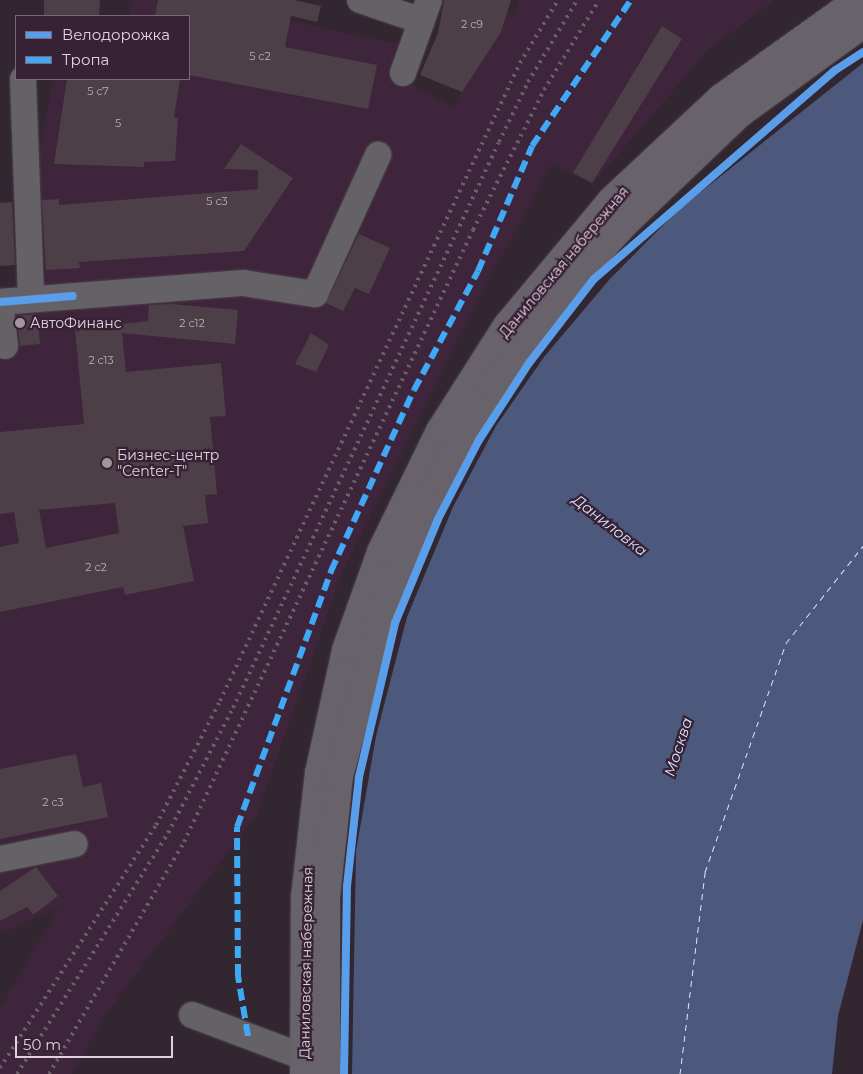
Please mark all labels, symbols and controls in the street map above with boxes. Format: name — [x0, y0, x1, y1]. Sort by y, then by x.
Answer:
legend — [15, 15, 190, 80]
house number: 2 с9 — [461, 17, 483, 31]
text: Велодорожка — [62, 25, 170, 44]
house number: 5 с2 — [249, 49, 271, 63]
text: Тропа — [62, 50, 109, 69]
house number: 5 с7 — [87, 84, 109, 98]
house number: 5 — [115, 116, 121, 130]
street label: Даниловская набережная — [496, 183, 632, 341]
house number: 5 с3 — [206, 194, 228, 208]
place label: АвтоФинанс — [30, 315, 122, 331]
house number: 2 с12 — [179, 316, 205, 330]
marker: АвтоФинанс — [14, 317, 26, 329]
house number: 2 с13 — [88, 353, 114, 367]
place label: Бизнес-центр "Center-T" — [117, 447, 219, 480]
marker: Бизнес-центр "Center-T" — [101, 457, 113, 469]
water label: Даниловка — [569, 490, 651, 560]
house number: 2 с2 — [85, 560, 107, 574]
water label: Москва — [660, 715, 696, 779]
house number: 2 с3 — [42, 795, 64, 809]
street label: Даниловская набережная — [296, 867, 316, 1059]
scale bar — [18, 1026, 175, 1058]
text: 50 m — [23, 1035, 61, 1054]

